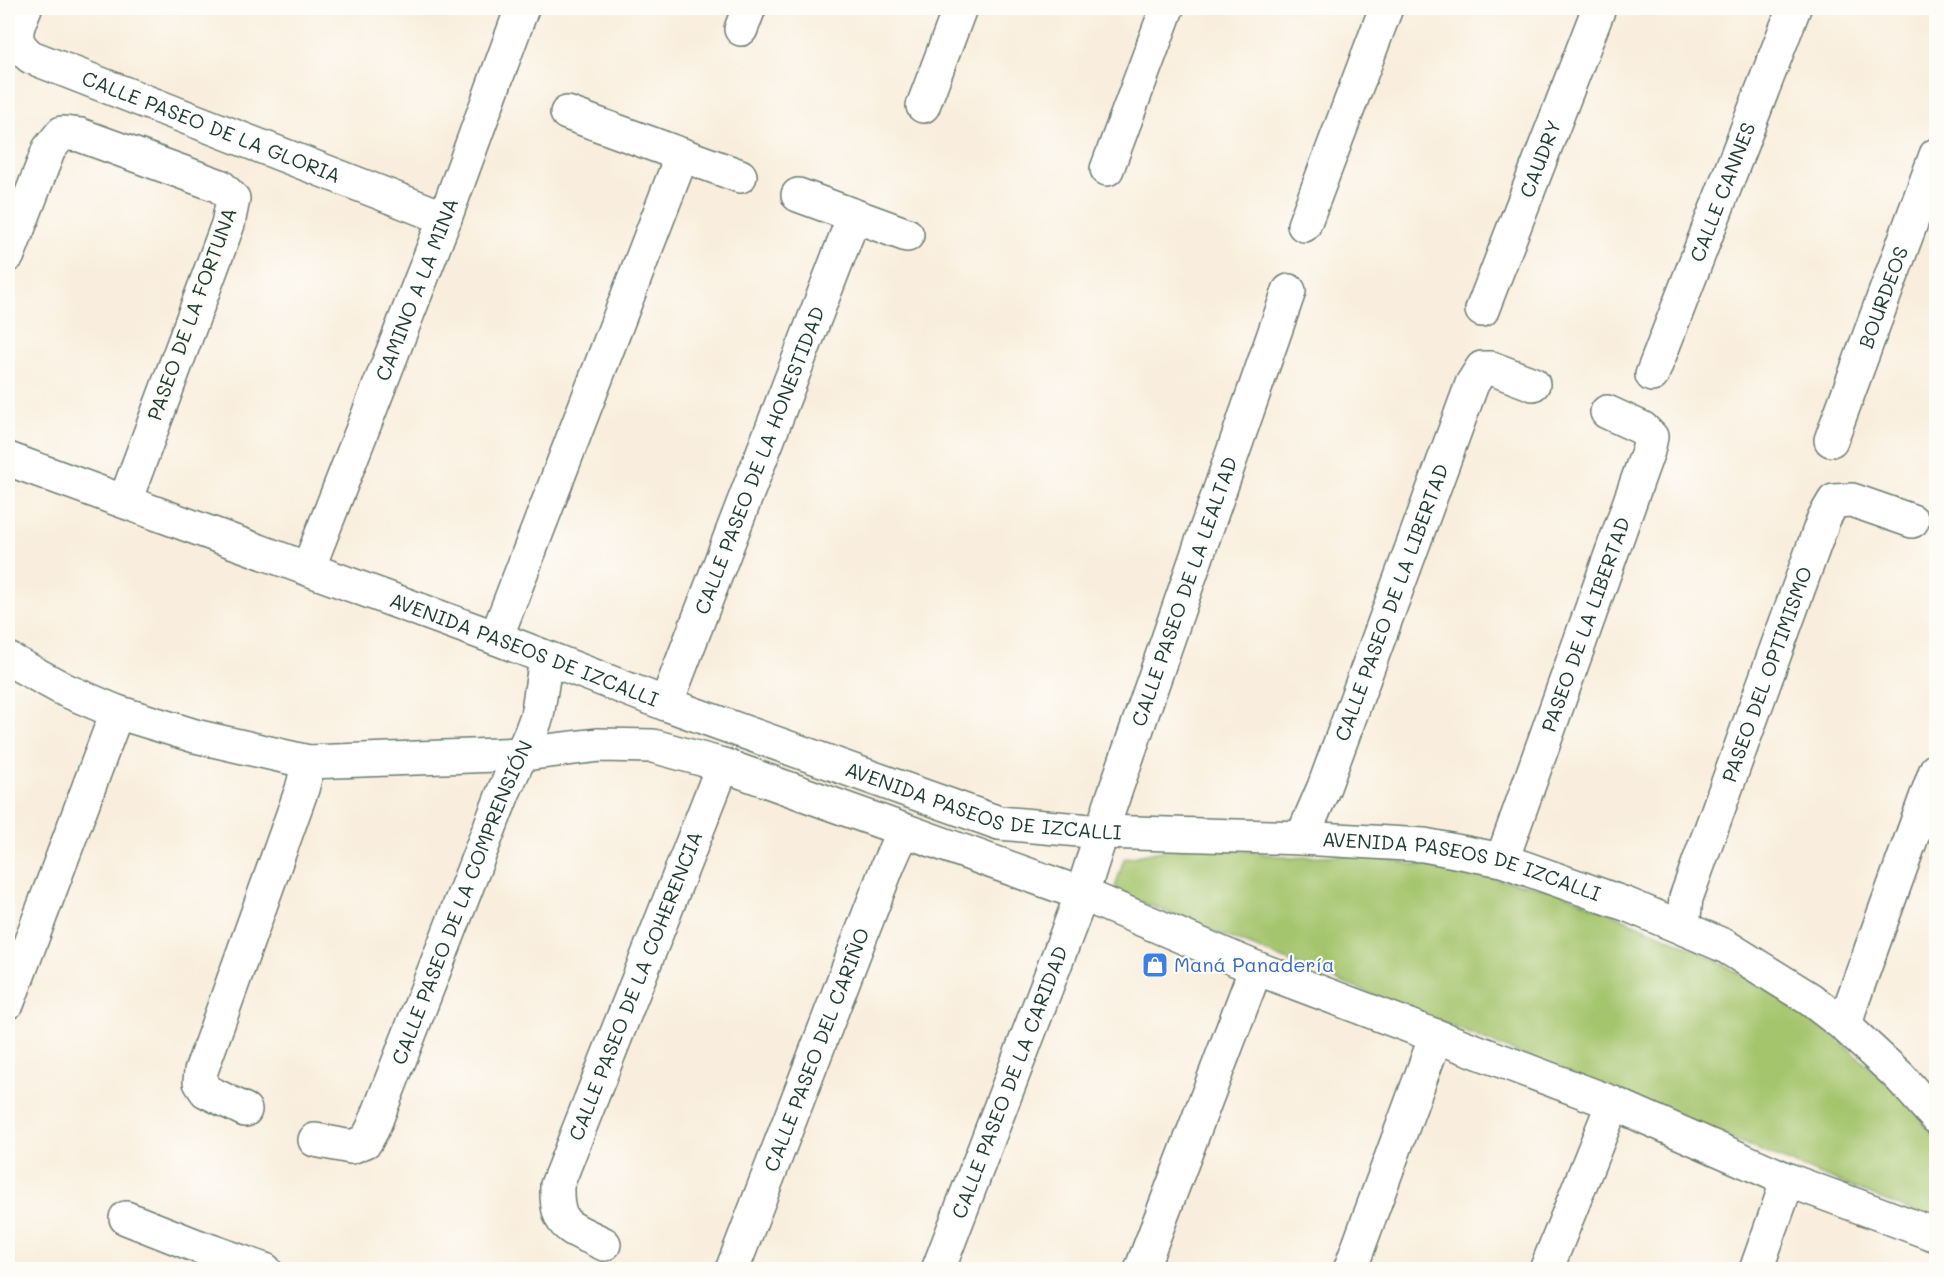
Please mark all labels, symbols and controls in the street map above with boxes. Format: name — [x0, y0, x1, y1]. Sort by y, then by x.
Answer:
street label: CALLE PASEO DE LA GLORIA — [79, 64, 345, 188]
street label: CAUDRY — [1513, 116, 1566, 201]
street label: CALLE CANNES — [1683, 118, 1761, 265]
street label: CAMINO A LA MINA — [369, 194, 463, 384]
street label: PASEO DE LA FORTUNA — [140, 204, 242, 424]
street label: BOURDEOS — [1852, 242, 1913, 352]
street label: CALLE PASEO DE LA HONESTIDAD — [688, 302, 830, 618]
street label: CALLE PASEO DE LA LEALTAD — [1125, 453, 1242, 730]
street label: CALLE PASEO DE LA LIBERTAD — [1328, 460, 1454, 745]
street label: PASEO DE LA LIBERTAD — [1535, 513, 1635, 735]
street label: PASEO DEL OPTIMISMO — [1715, 563, 1817, 785]
street label: AVENIDA PASEOS DE IZCALLI — [386, 586, 662, 712]
street label: CALLE PASEO DE LA COMPRENSIÓN — [385, 736, 538, 1068]
street label: AVENIDA PASEOS DE IZCALLI — [842, 755, 1122, 845]
street label: AVENIDA PASEOS DE IZCALLI — [1321, 825, 1605, 906]
street label: CALLE PASEO DE LA COHERENCIA — [562, 827, 708, 1144]
street label: CALLE PASEO DEL CARIÑO — [757, 924, 875, 1175]
street label: CALLE PASEO DE LA CARIDAD — [945, 942, 1073, 1222]
shop icon: Maná Panadería — [1140, 950, 1170, 980]
place label: Maná Panadería — [1174, 951, 1334, 977]

